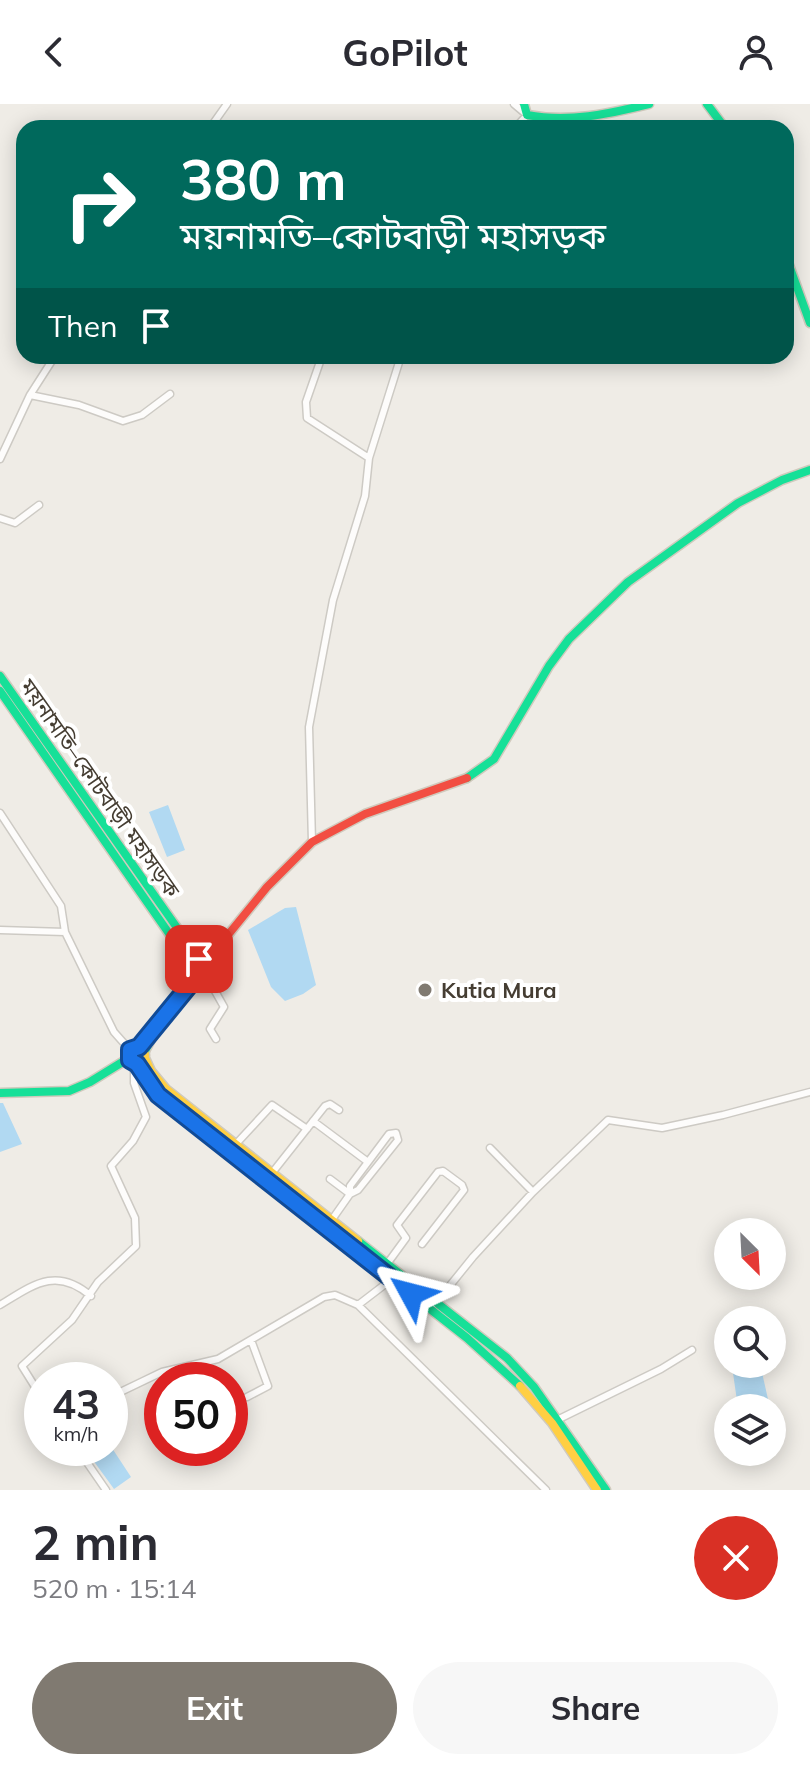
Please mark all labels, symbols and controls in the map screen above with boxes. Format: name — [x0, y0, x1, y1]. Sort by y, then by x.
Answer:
icon: back — [32, 30, 76, 74]
text: GoPilot — [342, 30, 468, 75]
icon: person — [734, 30, 778, 74]
text: 380 m — [180, 144, 347, 214]
icon: right — [48, 152, 152, 256]
text: ময়নামতি–কোটবাড়ী মহাসড়ক — [180, 213, 606, 258]
icon: arrive — [134, 304, 178, 348]
text: Then — [48, 307, 118, 345]
street label: ময়নামতি–কোটবাড়ী মহাসড়ক — [13, 673, 186, 903]
pin — [165, 925, 233, 993]
icon: arrive — [177, 937, 221, 981]
place label: Kutia Mura — [441, 976, 557, 1004]
marker: Kutia Mura — [416, 981, 434, 999]
north arrow — [714, 1218, 786, 1290]
map controls — [714, 1218, 786, 1466]
position arrow — [369, 1252, 453, 1336]
button: search — [714, 1306, 786, 1378]
speed limit sign: 50 — [144, 1362, 248, 1466]
text: 43 — [52, 1379, 100, 1429]
button: layers — [714, 1394, 786, 1466]
text: km/h — [53, 1421, 99, 1446]
text: 2 min — [32, 1512, 159, 1572]
button: close — [694, 1516, 778, 1600]
text: 520 m · 15:14 — [32, 1572, 196, 1605]
button: Exit — [32, 1662, 397, 1754]
button: Share — [413, 1662, 778, 1754]

